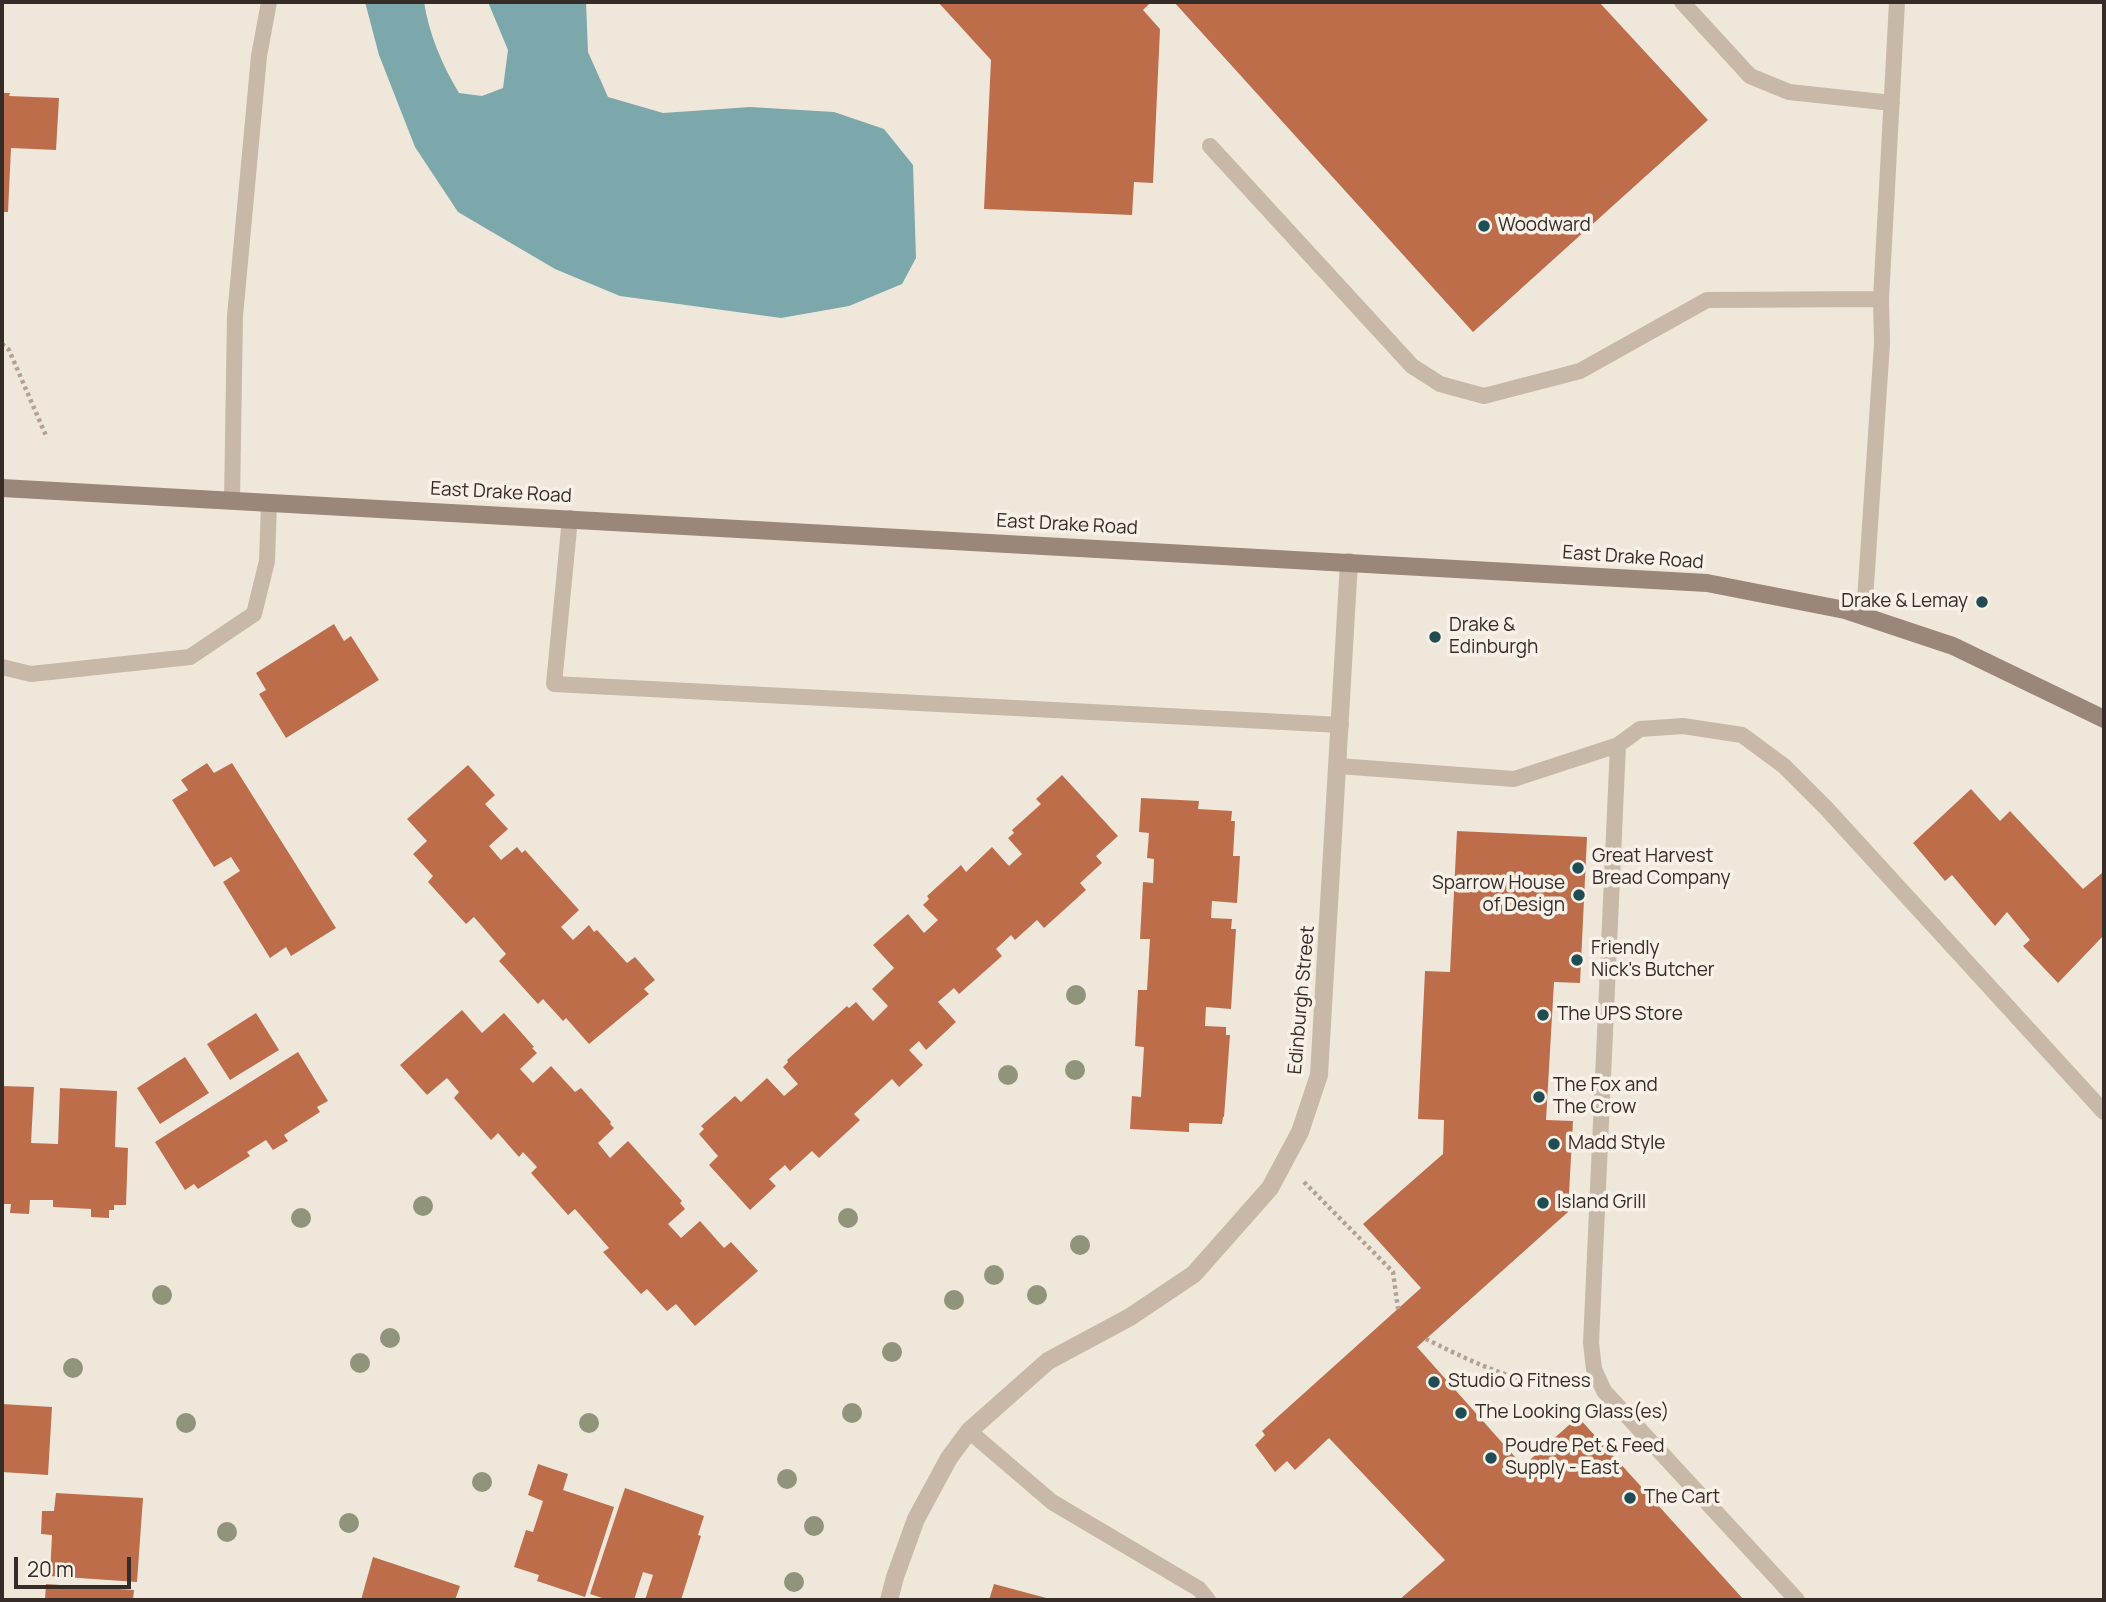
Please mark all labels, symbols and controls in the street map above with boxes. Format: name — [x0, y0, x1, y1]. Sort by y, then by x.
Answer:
place label: Woodward — [1498, 215, 1591, 237]
marker: Woodward — [1476, 218, 1492, 234]
street label: East Drake Road — [430, 478, 572, 508]
street label: East Drake Road — [996, 510, 1138, 540]
street label: East Drake Road — [1562, 542, 1704, 574]
place label: Drake & Lemay — [1841, 591, 1968, 613]
marker: Drake & Lemay — [1974, 594, 1990, 610]
place label: Drake & Edinburgh — [1449, 615, 1538, 659]
marker: Drake & Edinburgh — [1427, 629, 1443, 645]
place label: Great Harvest Bread Company — [1592, 846, 1731, 890]
marker: Great Harvest Bread Company — [1570, 860, 1586, 876]
place label: Sparrow House of Design — [1432, 873, 1565, 917]
marker: Sparrow House of Design — [1571, 887, 1587, 903]
street label: Edinburgh Street — [1284, 925, 1320, 1075]
place label: Friendly Nick's Butcher — [1591, 938, 1715, 982]
marker: Friendly Nick's Butcher — [1569, 952, 1585, 968]
place label: The UPS Store — [1557, 1004, 1683, 1026]
marker: The UPS Store — [1535, 1007, 1551, 1023]
place label: The Fox and The Crow — [1553, 1075, 1658, 1119]
marker: The Fox and The Crow — [1531, 1089, 1547, 1105]
place label: Madd Style — [1568, 1133, 1665, 1155]
marker: Madd Style — [1546, 1136, 1562, 1152]
place label: Island Grill — [1557, 1192, 1646, 1214]
marker: Island Grill — [1535, 1195, 1551, 1211]
place label: Studio Q Fitness — [1448, 1371, 1591, 1393]
marker: Studio Q Fitness — [1426, 1374, 1442, 1390]
place label: The Looking Glass(es) — [1475, 1402, 1669, 1424]
marker: The Looking Glass(es) — [1453, 1405, 1469, 1421]
place label: Poudre Pet & Feed Supply - East — [1505, 1436, 1665, 1480]
marker: Poudre Pet & Feed Supply - East — [1483, 1450, 1499, 1466]
place label: The Cart — [1644, 1487, 1720, 1509]
marker: The Cart — [1622, 1490, 1638, 1506]
scale bar — [18, 1542, 135, 1586]
text: 20 m — [27, 1555, 74, 1583]

